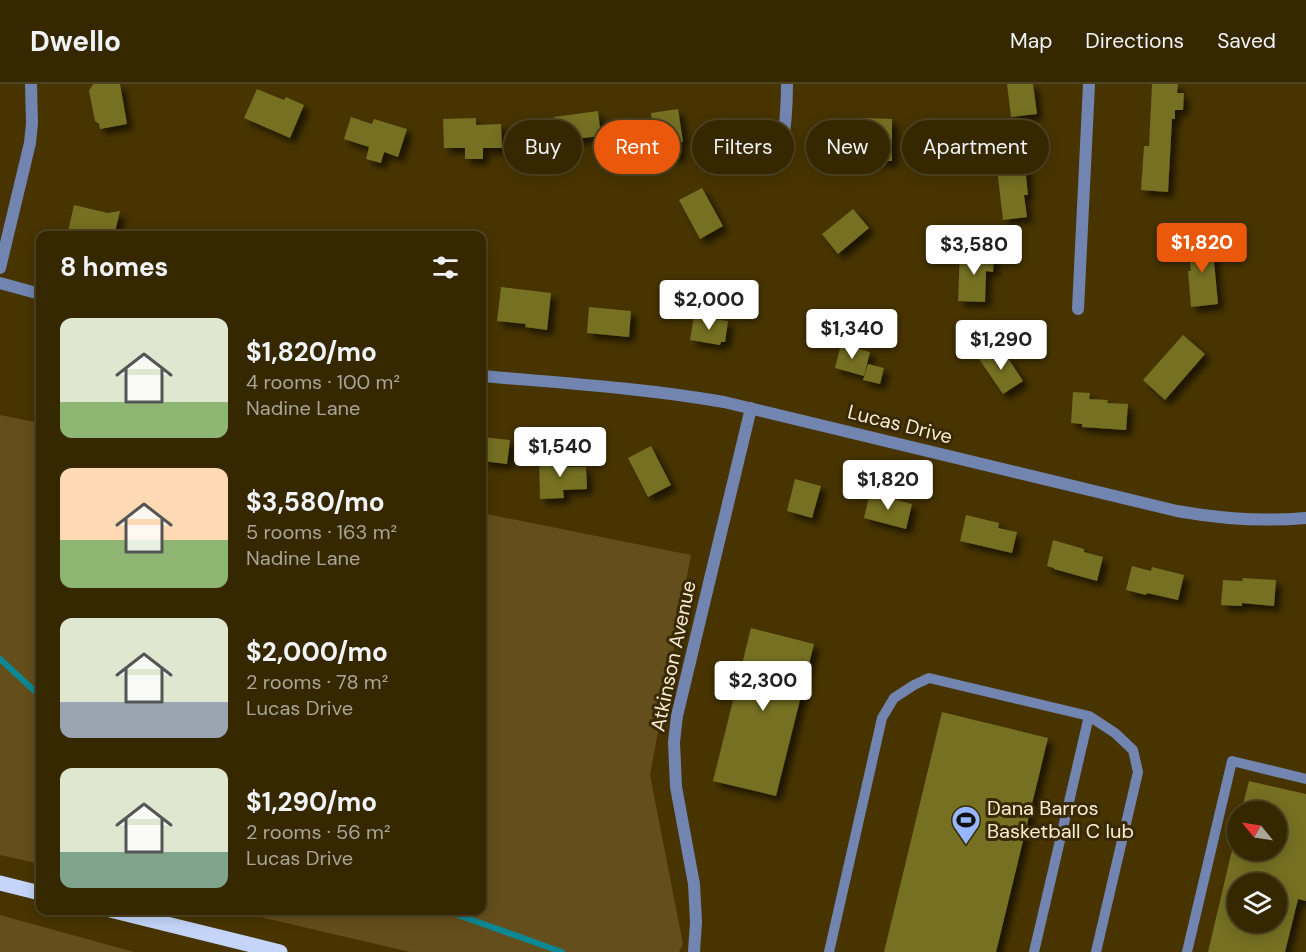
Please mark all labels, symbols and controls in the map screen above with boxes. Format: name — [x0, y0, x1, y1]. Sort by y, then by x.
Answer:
text: Dwello — [30, 23, 121, 60]
text: Map — [1010, 27, 1052, 55]
text: Directions — [1085, 27, 1184, 55]
text: Saved — [1217, 27, 1276, 55]
chip: Buy — [504, 120, 582, 174]
chip: Rent — [594, 120, 680, 174]
chip: Filters — [692, 120, 794, 174]
chip: New — [806, 120, 890, 174]
chip: Apartment — [902, 120, 1049, 174]
pin: $1,820 — [1153, 223, 1251, 274]
pin: $3,580 — [925, 225, 1023, 276]
text: $1,820 — [1171, 229, 1233, 255]
text: $3,580 — [940, 231, 1008, 257]
text: 8 homes — [60, 250, 168, 284]
icon: filters — [429, 251, 462, 284]
pin: $2,000 — [660, 280, 758, 331]
text: $2,000 — [674, 286, 744, 312]
pin: $1,340 — [803, 309, 901, 360]
text: $1,340 — [820, 315, 884, 341]
pin: $1,290 — [952, 320, 1050, 371]
text: $1,290 — [970, 326, 1032, 352]
text: $1,820/mo — [246, 335, 377, 369]
icon: home — [108, 342, 180, 414]
text: 4 rooms · 100 m² — [246, 369, 400, 395]
text: Nadine Lane — [246, 395, 360, 421]
street label: Lucas Drive — [845, 398, 955, 450]
pin: $1,540 — [511, 427, 609, 478]
text: $1,540 — [528, 433, 592, 459]
pin: $1,820 — [839, 460, 937, 511]
text: $1,820 — [857, 466, 919, 492]
text: $3,580/mo — [246, 485, 385, 519]
icon: home — [108, 492, 180, 564]
text: 5 rooms · 163 m² — [246, 519, 397, 545]
text: Nadine Lane — [246, 545, 360, 571]
street label: Atkinson Avenue — [644, 578, 702, 734]
text: $2,000/mo — [246, 635, 388, 669]
icon: home — [108, 642, 180, 714]
pin: $2,300 — [714, 661, 812, 712]
text: $2,300 — [729, 667, 797, 693]
text: 2 rooms · 78 m² — [246, 669, 388, 695]
text: Lucas Drive — [246, 695, 353, 721]
text: $1,290/mo — [246, 785, 377, 819]
icon: home — [108, 792, 180, 864]
place label: Dana Barros Basketball C lub — [987, 795, 1134, 844]
north arrow — [1227, 801, 1287, 861]
map controls — [1227, 801, 1287, 933]
sports icon: Dana Barros Basketball C lub — [950, 804, 982, 846]
text: 2 rooms · 56 m² — [246, 819, 391, 845]
text: Lucas Drive — [246, 845, 353, 871]
button: layers — [1227, 873, 1287, 933]

